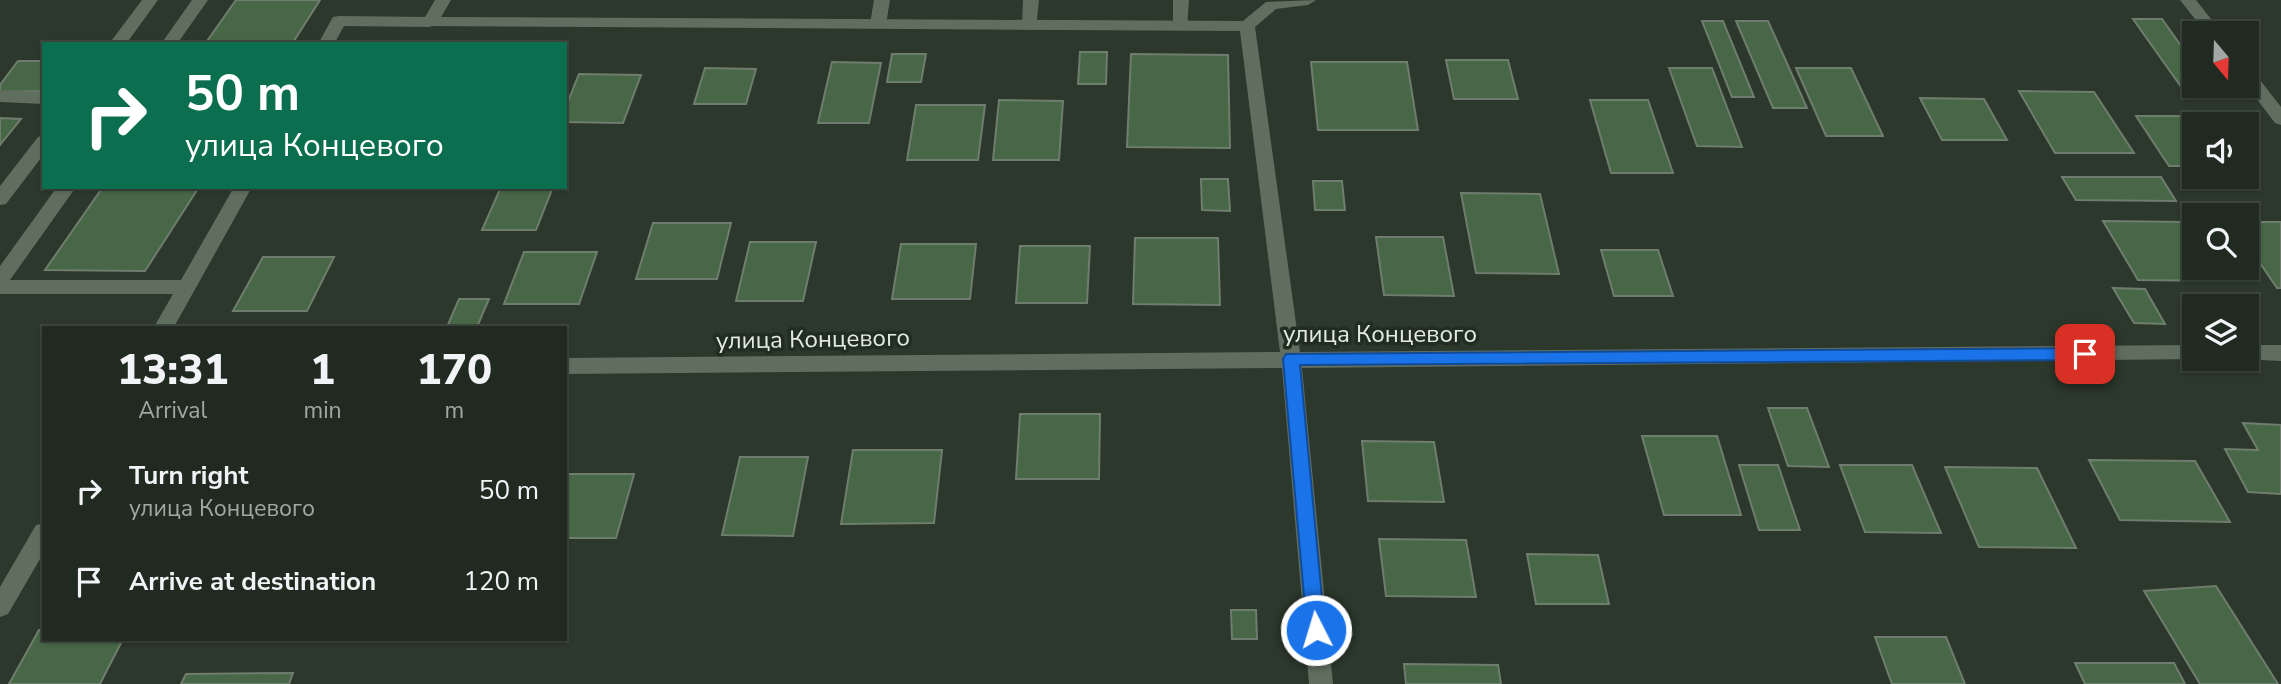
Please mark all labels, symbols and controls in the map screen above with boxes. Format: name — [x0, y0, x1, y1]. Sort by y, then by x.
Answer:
north arrow — [2182, 21, 2259, 98]
map controls — [2182, 21, 2259, 371]
text: 50 m — [185, 60, 300, 127]
icon: right — [70, 70, 161, 161]
button: sound — [2182, 112, 2259, 189]
text: улица Концевого — [185, 124, 444, 167]
button: search — [2182, 203, 2259, 280]
button: layers — [2182, 294, 2259, 371]
street label: улица Концевого — [1283, 318, 1477, 350]
street label: улица Концевого — [716, 321, 910, 357]
pin — [2055, 324, 2115, 384]
icon: arrive — [2066, 335, 2104, 373]
text: 13:31 — [117, 342, 229, 399]
text: 1 — [310, 342, 335, 399]
text: 170 — [417, 342, 492, 399]
text: Arrival — [138, 395, 207, 426]
text: min — [304, 395, 342, 426]
text: m — [444, 395, 464, 426]
text: Turn right — [129, 458, 248, 493]
icon: right — [70, 472, 108, 510]
text: 50 m — [479, 473, 539, 508]
text: улица Концевого — [129, 493, 315, 524]
icon: arrive — [70, 563, 108, 601]
text: Arrive at destination — [129, 564, 376, 599]
text: 120 m — [463, 564, 539, 599]
position arrow — [1279, 593, 1353, 667]

